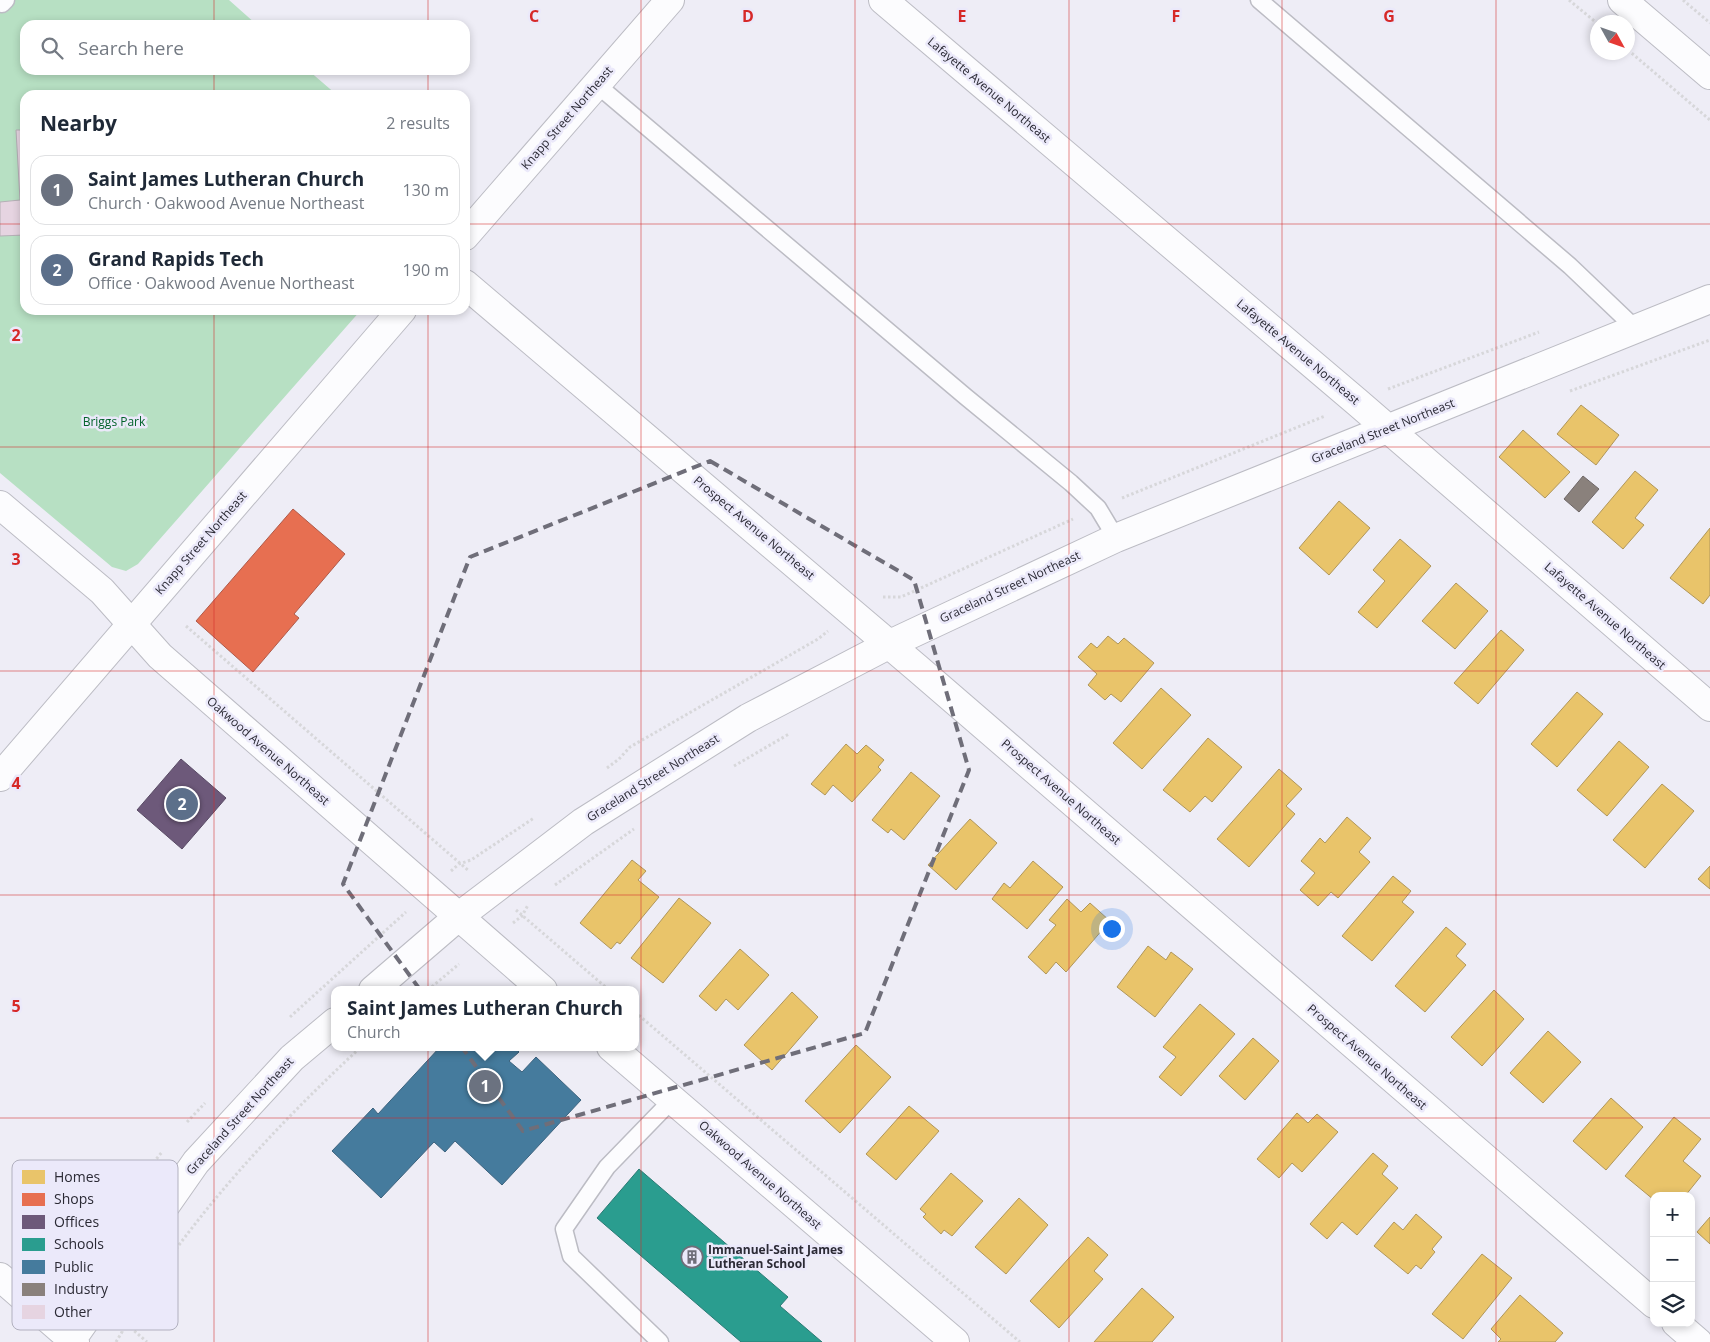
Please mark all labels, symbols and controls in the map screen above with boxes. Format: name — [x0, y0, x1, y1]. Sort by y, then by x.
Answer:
text: C — [529, 5, 539, 27]
text: D — [742, 5, 754, 27]
text: E — [958, 5, 967, 27]
text: F — [1172, 5, 1180, 27]
text: G — [1383, 5, 1395, 27]
north arrow — [1590, 15, 1635, 60]
search box — [20, 20, 470, 75]
street label: Lafayette Avenue Northeast — [924, 33, 1054, 146]
icon: search — [38, 34, 66, 62]
text: Search here — [78, 35, 184, 61]
street label: Knapp Street Northeast — [517, 62, 616, 173]
text: Nearby — [40, 109, 117, 137]
text: 2 results — [386, 112, 450, 134]
text: Saint James Lutheran Church — [88, 166, 364, 192]
text: 1 — [52, 179, 62, 201]
text: 130 m — [403, 179, 449, 201]
text: Church · Oakwood Avenue Northeast — [88, 192, 364, 214]
text: Grand Rapids Tech — [88, 246, 264, 272]
text: 2 — [52, 259, 62, 281]
text: 190 m — [403, 259, 449, 281]
text: Office · Oakwood Avenue Northeast — [88, 272, 355, 294]
street label: Lafayette Avenue Northeast — [1233, 295, 1363, 408]
text: 2 — [11, 324, 21, 346]
street label: Graceland Street Northeast — [1309, 394, 1457, 467]
park label: Briggs Park — [83, 413, 146, 430]
street label: Prospect Avenue Northeast — [690, 472, 819, 583]
street label: Knapp Street Northeast — [151, 487, 250, 598]
street label: Graceland Street Northeast — [937, 546, 1083, 627]
text: 3 — [11, 548, 21, 570]
street label: Lafayette Avenue Northeast — [1541, 558, 1670, 673]
street label: Oakwood Avenue Northeast — [203, 693, 333, 809]
street label: Graceland Street Northeast — [583, 730, 722, 825]
street label: Prospect Avenue Northeast — [998, 735, 1125, 848]
text: 4 — [11, 772, 21, 794]
pin: 2 — [166, 785, 198, 823]
your location — [1099, 916, 1125, 942]
popup — [331, 986, 639, 1051]
text: 5 — [11, 995, 21, 1017]
text: Saint James Lutheran Church — [347, 995, 623, 1021]
street label: Prospect Avenue Northeast — [1304, 1000, 1431, 1113]
text: Church — [347, 1021, 401, 1043]
street label: Graceland Street Northeast — [182, 1053, 297, 1178]
pin: 1 — [469, 1067, 501, 1105]
street label: Oakwood Avenue Northeast — [695, 1117, 825, 1233]
legend — [12, 1160, 178, 1330]
text: Homes — [54, 1167, 101, 1186]
text: Shops — [54, 1189, 94, 1208]
map controls — [1650, 1192, 1695, 1327]
button: + — [1650, 1192, 1695, 1237]
text: Offices — [54, 1212, 99, 1231]
text: Schools — [54, 1234, 104, 1253]
button: − — [1650, 1237, 1695, 1282]
place label: Immanuel-Saint James Lutheran School — [708, 1241, 843, 1272]
building icon: Immanuel-Saint James Lutheran School — [680, 1245, 704, 1269]
text: Public — [54, 1257, 94, 1276]
text: Industry — [54, 1279, 109, 1298]
button: layers — [1650, 1282, 1695, 1327]
text: Other — [54, 1302, 92, 1321]

